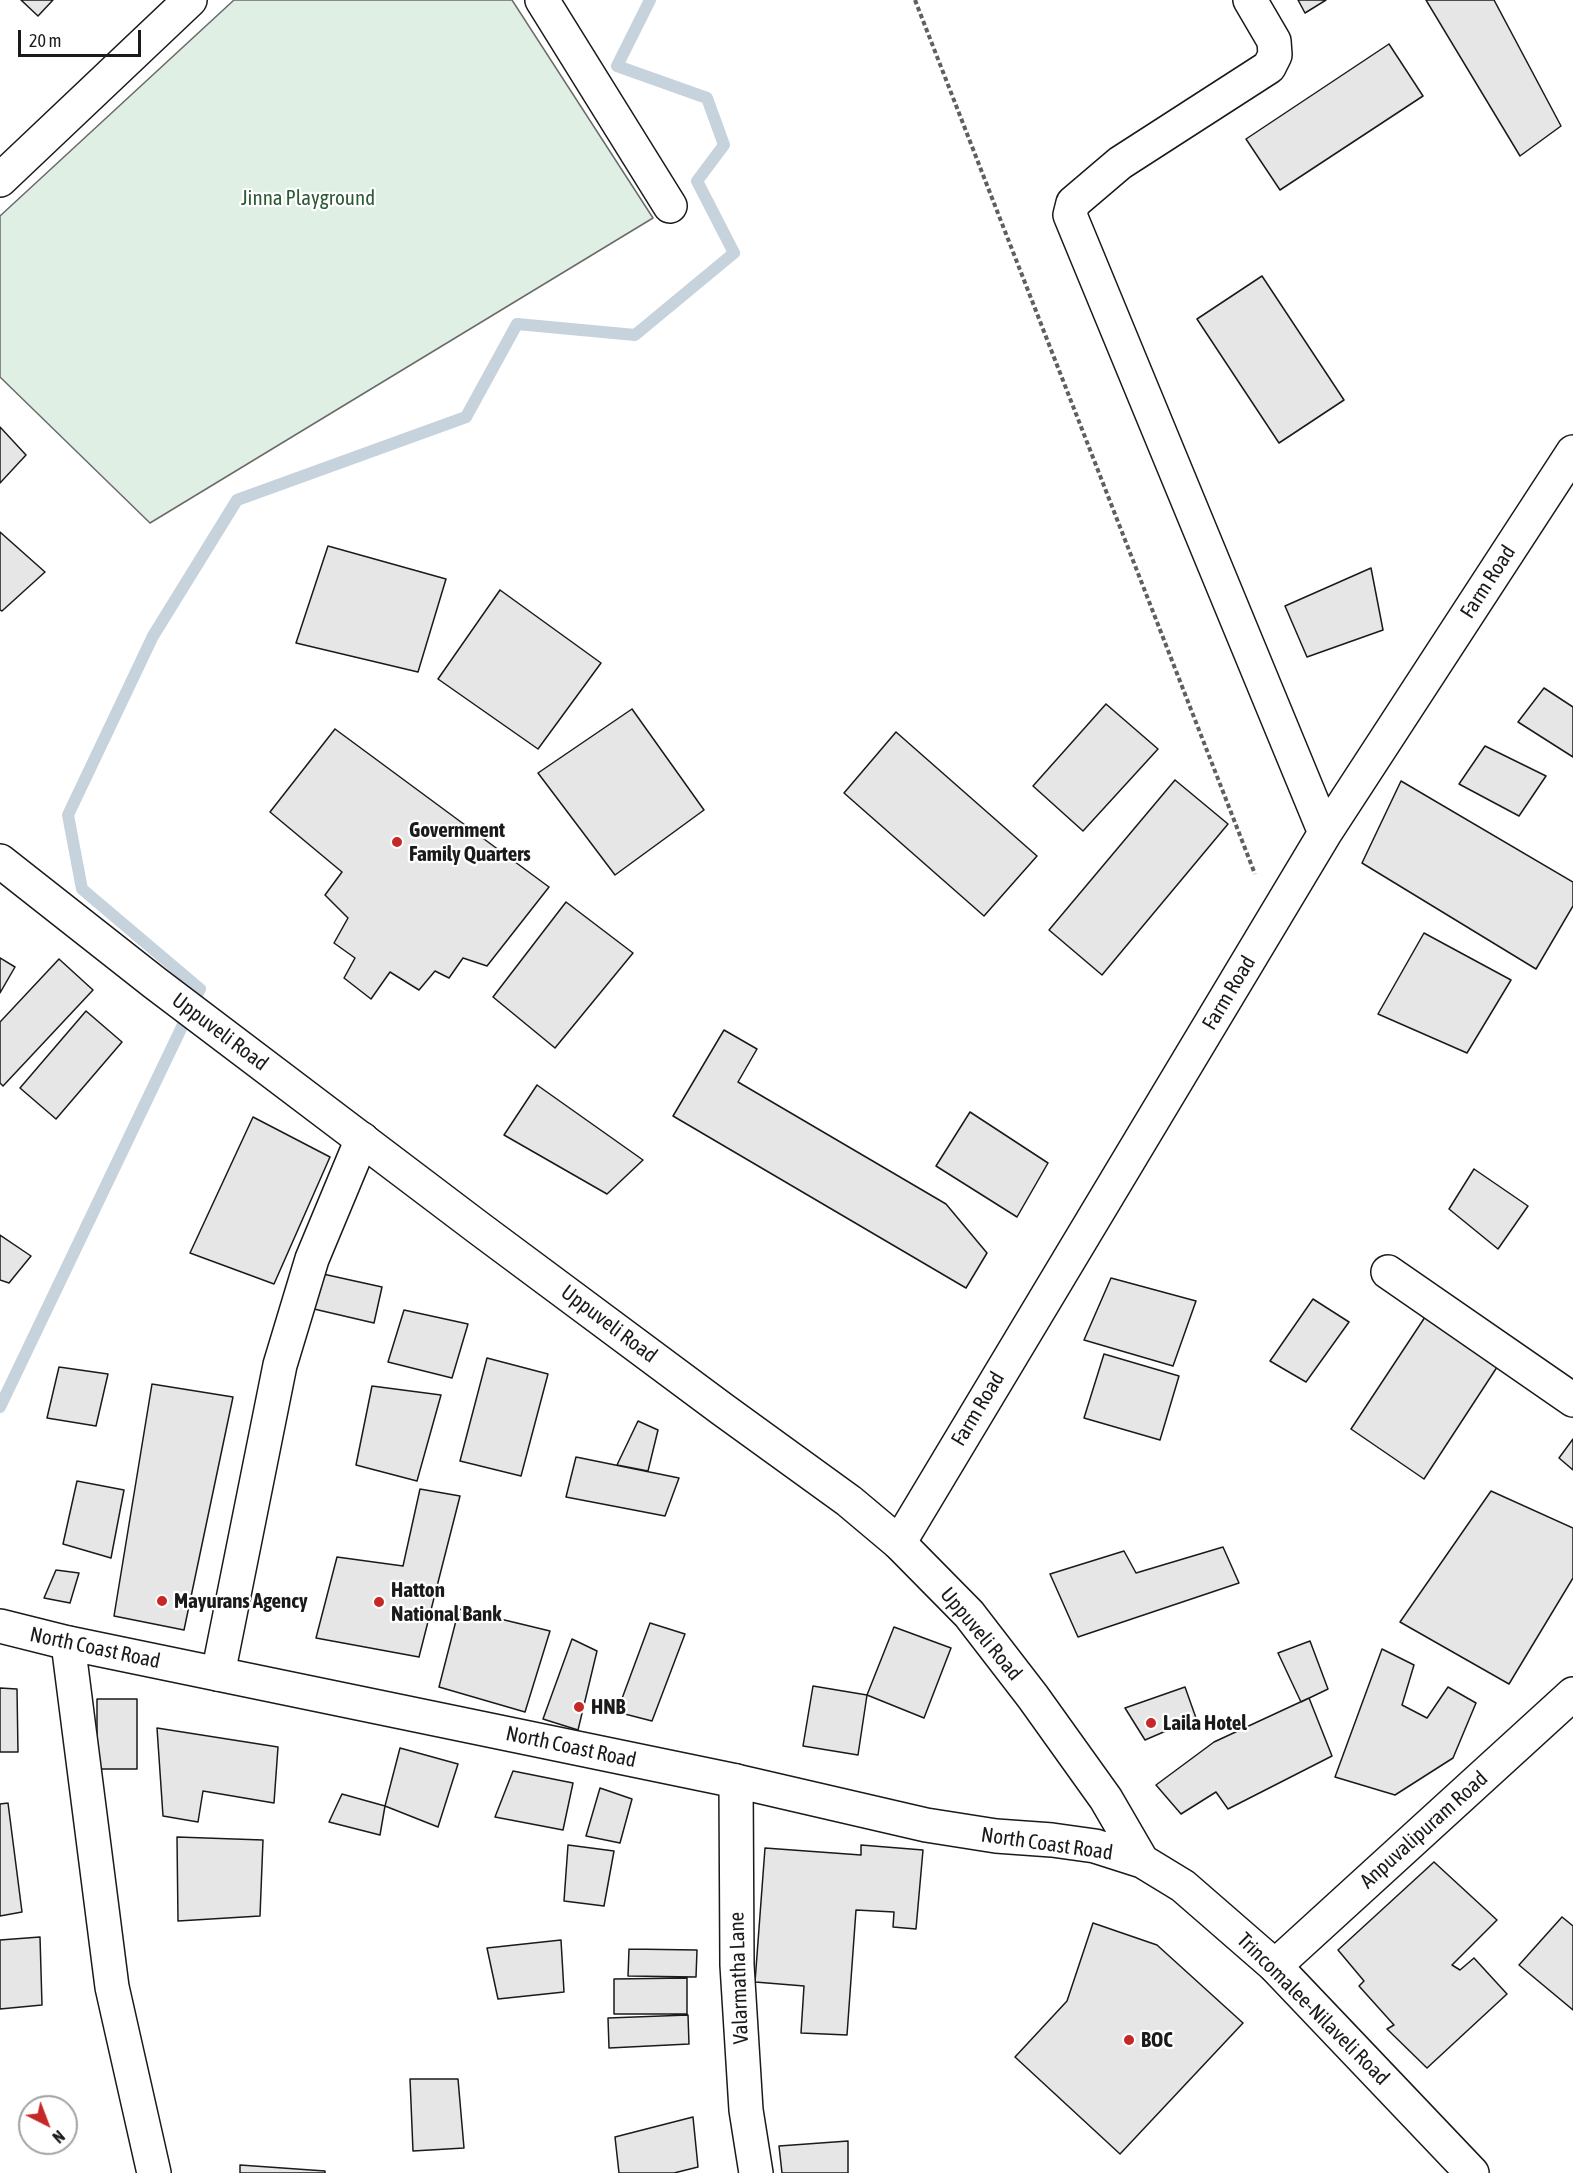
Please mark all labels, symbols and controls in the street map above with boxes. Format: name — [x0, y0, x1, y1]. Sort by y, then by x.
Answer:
scale bar — [21, 18, 144, 56]
text: 20 m — [29, 30, 61, 51]
park label: Jinna Playground — [241, 185, 375, 211]
street label: Farm Road — [1455, 541, 1521, 623]
place label: Government Family Quarters — [409, 817, 531, 867]
marker: Government Family Quarters — [390, 835, 404, 849]
street label: Farm Road — [1197, 951, 1261, 1035]
street label: Uppuveli Road — [167, 988, 273, 1076]
street label: Uppuveli Road — [556, 1280, 662, 1368]
street label: Farm Road — [946, 1367, 1010, 1451]
place label: Hatton National Bank — [391, 1577, 501, 1627]
street label: Uppuveli Road — [935, 1582, 1027, 1686]
place label: Mayurans Agency — [174, 1588, 308, 1614]
marker: Mayurans Agency — [155, 1594, 169, 1608]
marker: Hatton National Bank — [372, 1595, 386, 1609]
street label: North Coast Road — [27, 1622, 163, 1674]
place label: HNB — [591, 1694, 626, 1720]
marker: HNB — [572, 1700, 586, 1714]
place label: Laila Hotel — [1163, 1710, 1247, 1736]
marker: Laila Hotel — [1144, 1716, 1158, 1730]
street label: North Coast Road — [503, 1721, 639, 1773]
street label: Anpuvalipuram Road — [1355, 1766, 1493, 1894]
street label: North Coast Road — [979, 1822, 1115, 1866]
street label: Valarmatha Lane — [724, 1911, 754, 2045]
street label: Trincomalee-Nilaveli Road — [1232, 1928, 1394, 2090]
place label: BOC — [1141, 2027, 1173, 2053]
marker: BOC — [1122, 2033, 1136, 2047]
north arrow — [18, 2095, 78, 2155]
text: N — [49, 2127, 68, 2147]

